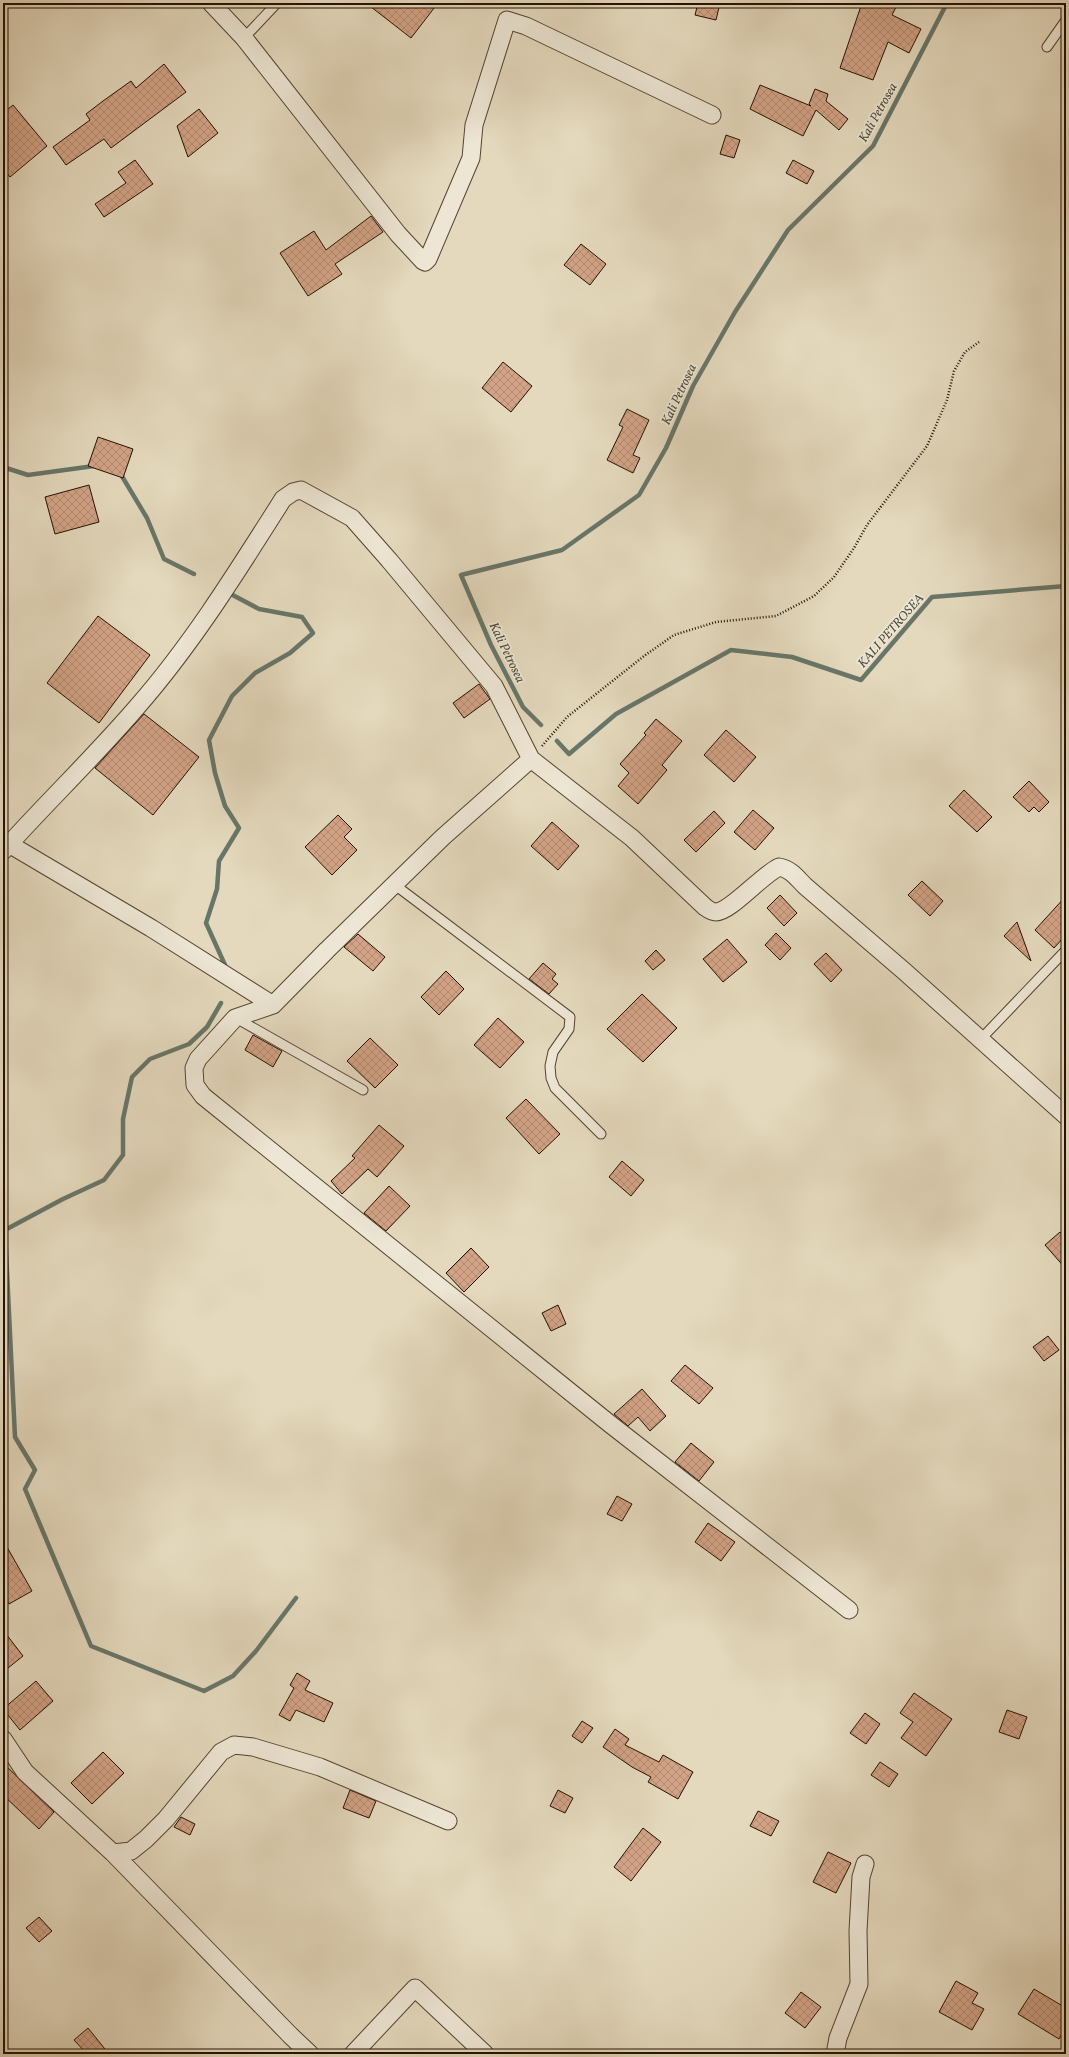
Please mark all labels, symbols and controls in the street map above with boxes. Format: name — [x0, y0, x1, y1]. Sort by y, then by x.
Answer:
water label: Kali Petrosea — [855, 80, 902, 146]
water label: Kali Petrosea — [658, 361, 702, 428]
water label: KALI PETROSEA — [854, 590, 929, 672]
water label: Kali Petrosea — [484, 620, 529, 686]

